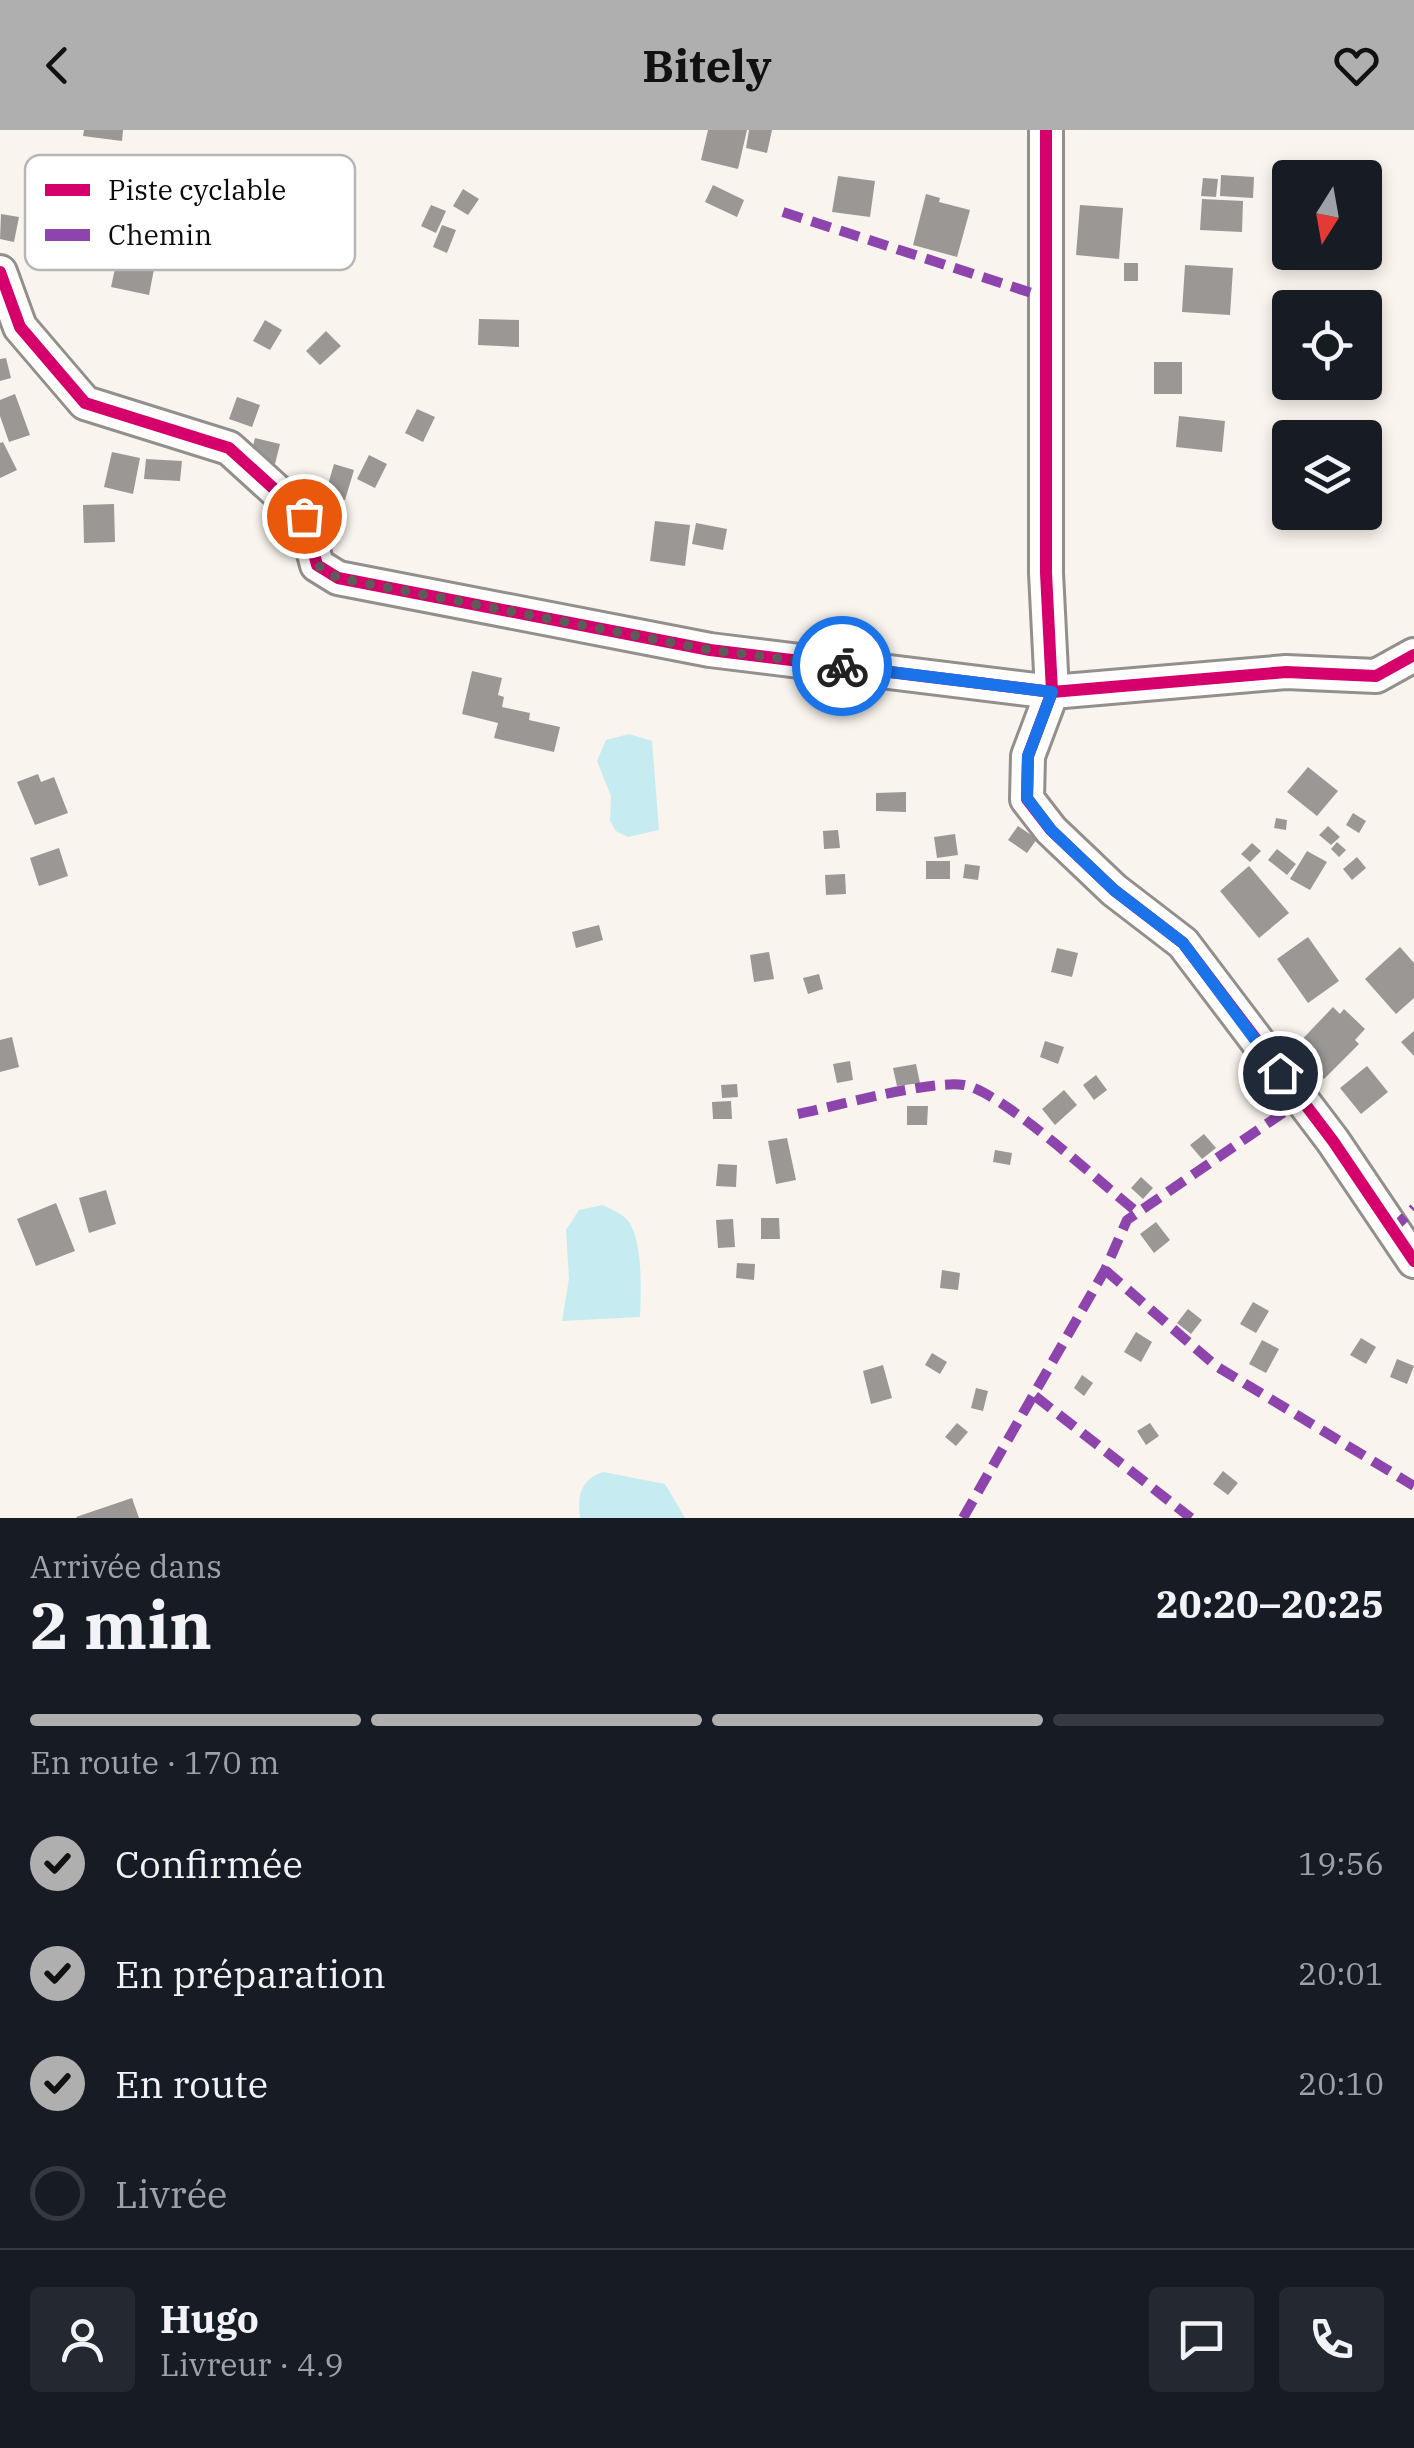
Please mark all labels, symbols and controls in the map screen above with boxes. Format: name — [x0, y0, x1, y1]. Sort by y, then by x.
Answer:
text: Bitely — [642, 36, 772, 94]
icon: back — [30, 38, 85, 93]
icon: heart — [1329, 38, 1384, 93]
legend — [25, 155, 355, 270]
north arrow — [1272, 160, 1382, 270]
map controls — [1272, 160, 1382, 530]
text: Piste cyclable — [108, 171, 286, 208]
text: Chemin — [108, 216, 212, 253]
button: locate — [1272, 290, 1382, 400]
button: layers — [1272, 420, 1382, 530]
pin — [262, 474, 347, 559]
icon: bag — [277, 489, 332, 544]
courier — [792, 616, 892, 716]
icon: bike — [815, 639, 870, 694]
pin — [1238, 1031, 1323, 1116]
icon: home — [1253, 1046, 1308, 1101]
text: Arrivée dans — [30, 1545, 222, 1587]
text: 20:20–20:25 — [1156, 1579, 1384, 1628]
text: 2 min — [30, 1582, 212, 1667]
text: En route · 170 m — [30, 1741, 280, 1783]
icon: check — [30, 1836, 85, 1891]
text: Confirmée — [115, 1839, 303, 1888]
text: 19:56 — [1298, 1842, 1384, 1884]
icon: check — [30, 1946, 85, 2001]
text: En préparation — [115, 1949, 386, 1998]
text: 20:01 — [1298, 1952, 1384, 1994]
icon: check — [30, 2056, 85, 2111]
text: En route — [115, 2059, 268, 2108]
text: 20:10 — [1298, 2062, 1384, 2104]
text: Livrée — [115, 2169, 227, 2218]
button: person — [30, 2287, 135, 2392]
button: chat — [1149, 2287, 1254, 2392]
button: phone — [1279, 2287, 1384, 2392]
text: Hugo — [160, 2294, 259, 2343]
text: Livreur · 4.9 — [160, 2343, 344, 2385]

